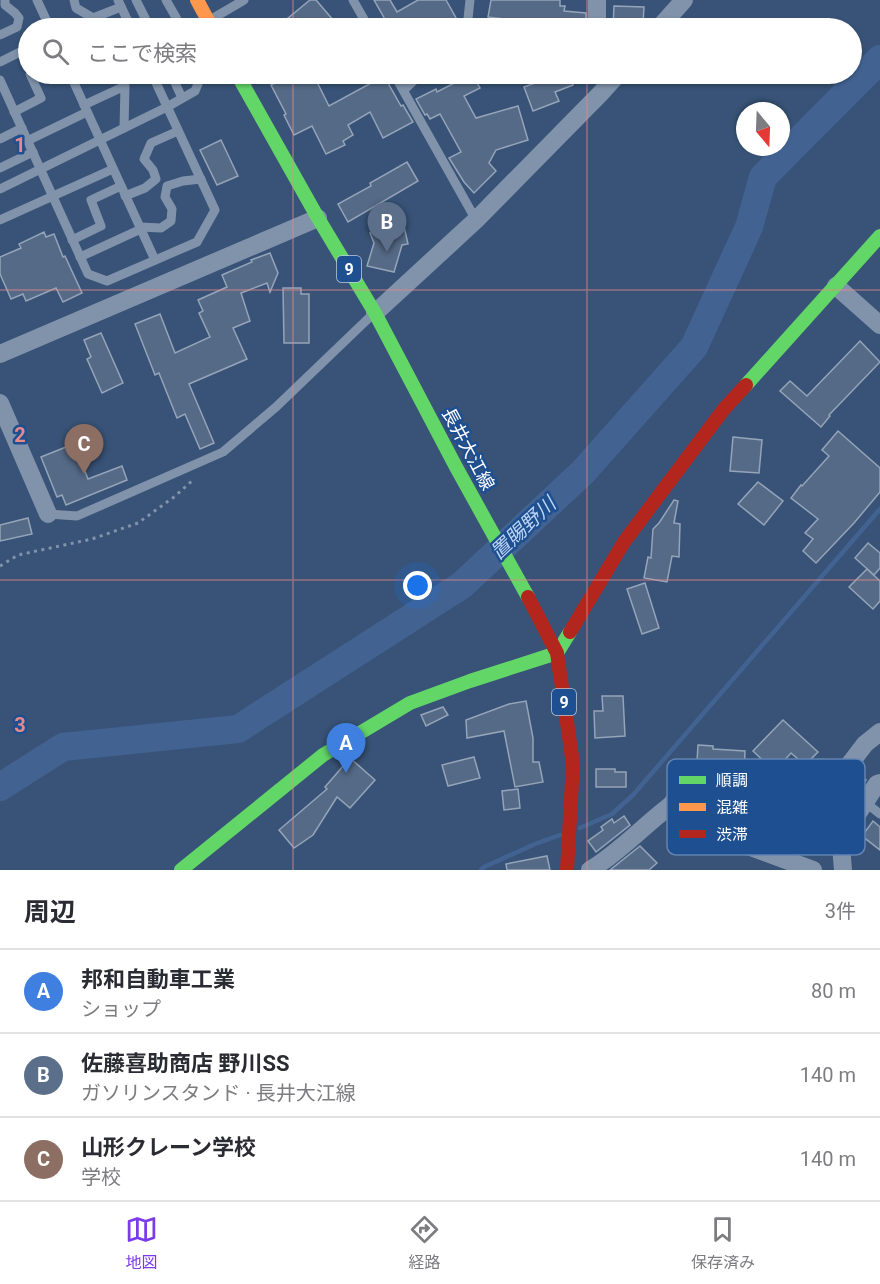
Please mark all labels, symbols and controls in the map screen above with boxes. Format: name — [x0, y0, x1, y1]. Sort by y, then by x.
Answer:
search box — [18, 18, 862, 84]
icon: search — [39, 35, 72, 68]
text: ここで検索 — [87, 41, 197, 66]
north arrow — [736, 102, 790, 156]
text: 1 — [14, 133, 26, 157]
pin: B — [368, 202, 406, 252]
road number: 9 — [337, 256, 361, 282]
street label: 長井大江線 — [438, 404, 499, 493]
text: 2 — [14, 423, 26, 447]
pin: C — [64, 424, 104, 474]
water label: 置賜野川 — [486, 491, 562, 564]
your location — [403, 571, 432, 600]
road number: 9 — [552, 689, 576, 715]
text: 3 — [14, 713, 26, 737]
pin: A — [326, 724, 366, 773]
legend — [667, 759, 865, 855]
text: 順調 — [716, 771, 748, 790]
text: 混雑 — [716, 798, 748, 817]
text: 渋滞 — [716, 825, 748, 844]
text: 周辺 — [24, 897, 76, 927]
text: 3件 — [825, 899, 856, 923]
text: 邦和自動車工業 — [81, 967, 235, 992]
text: A — [37, 979, 50, 1003]
text: 80 m — [811, 979, 856, 1003]
text: ショップ — [81, 997, 161, 1021]
text: 佐藤喜助商店 野川SS — [81, 1051, 290, 1076]
text: B — [37, 1063, 50, 1087]
text: 140 m — [800, 1063, 856, 1087]
text: ガソリンスタンド · 長井大江線 — [81, 1081, 356, 1105]
text: 山形クレーン学校 — [81, 1135, 256, 1160]
text: C — [37, 1147, 50, 1171]
text: 140 m — [800, 1147, 856, 1171]
text: 学校 — [81, 1165, 121, 1189]
tab: 地図 — [125, 1213, 158, 1273]
tab: 経路 — [408, 1213, 441, 1273]
tab: 保存済み — [691, 1213, 755, 1273]

